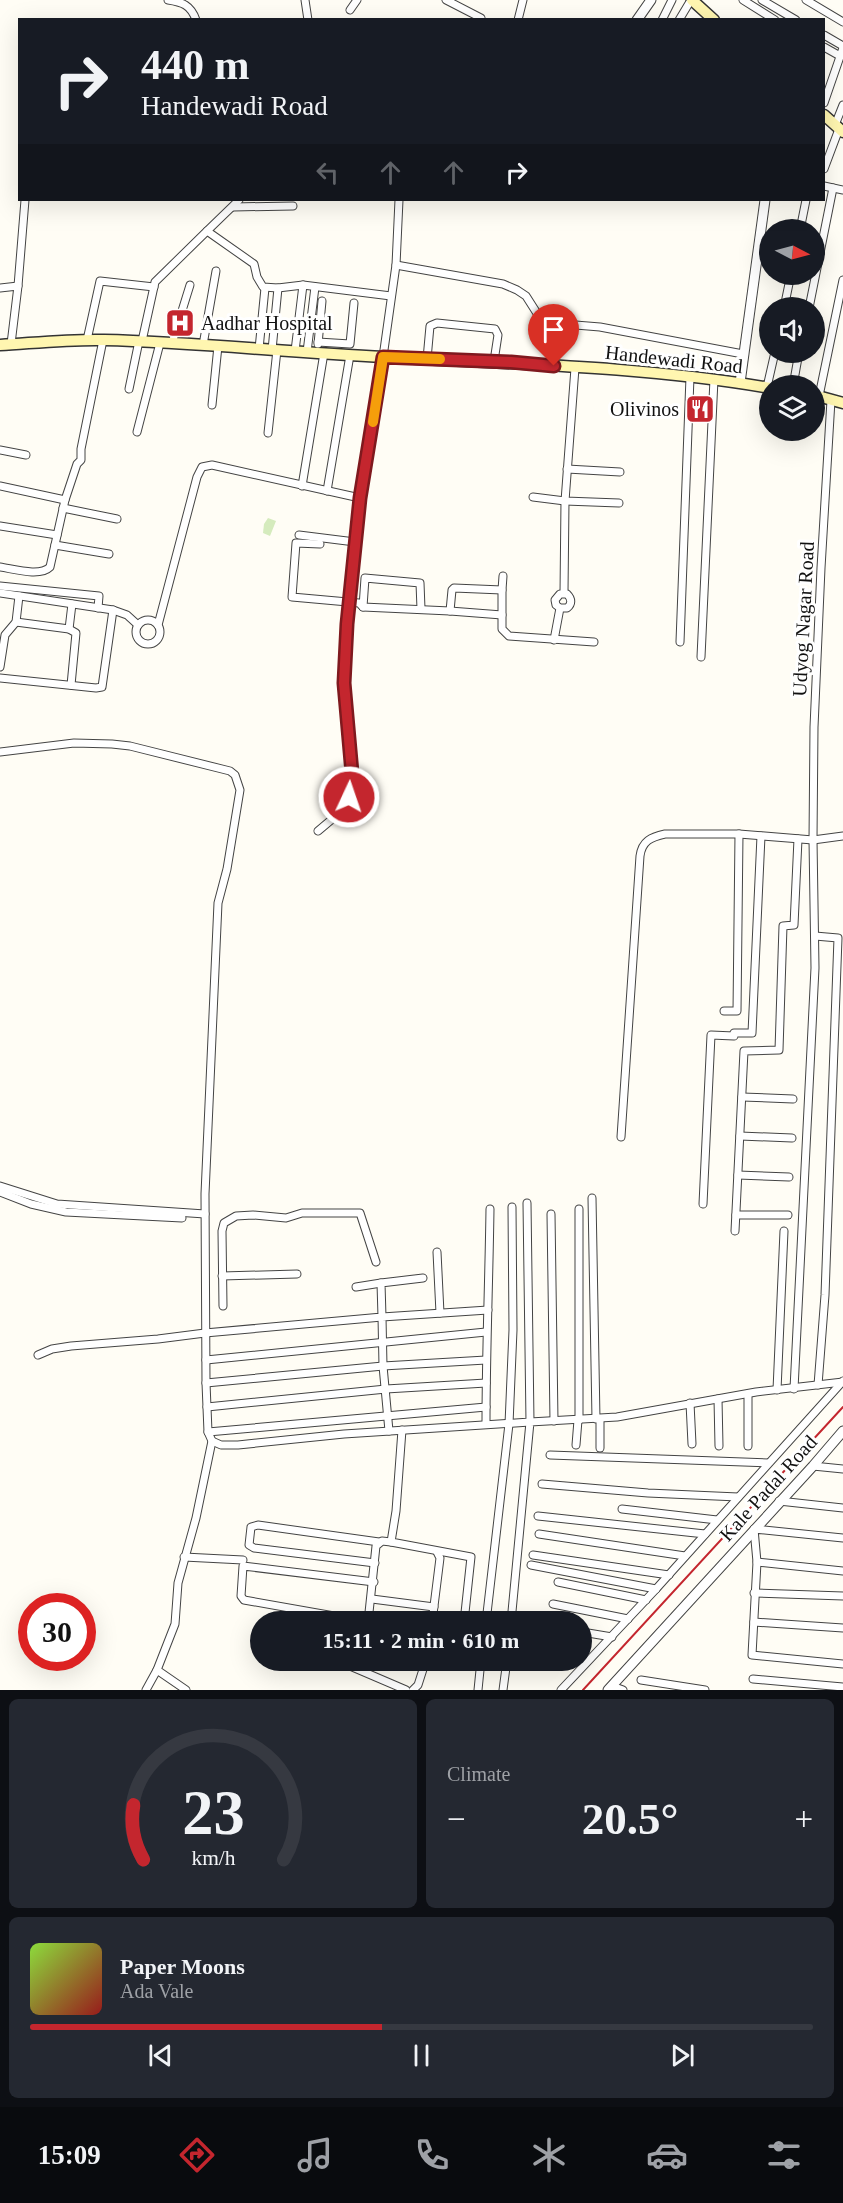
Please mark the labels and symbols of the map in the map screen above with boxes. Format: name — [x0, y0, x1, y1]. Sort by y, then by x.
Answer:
north arrow — [759, 219, 825, 285]
pin — [528, 304, 579, 366]
hospital icon: Aadhar Hospital — [164, 307, 196, 339]
place label: Aadhar Hospital — [201, 312, 333, 335]
street label: Handewadi Road — [604, 341, 744, 377]
restaurant icon: Olivinos — [684, 393, 716, 425]
place label: Olivinos — [610, 398, 679, 420]
street label: Udyog Nagar Road — [788, 541, 819, 697]
position arrow — [317, 765, 381, 829]
street label: Kale Padal Road — [715, 1431, 821, 1545]
speed limit sign: 30 — [18, 1593, 96, 1671]

